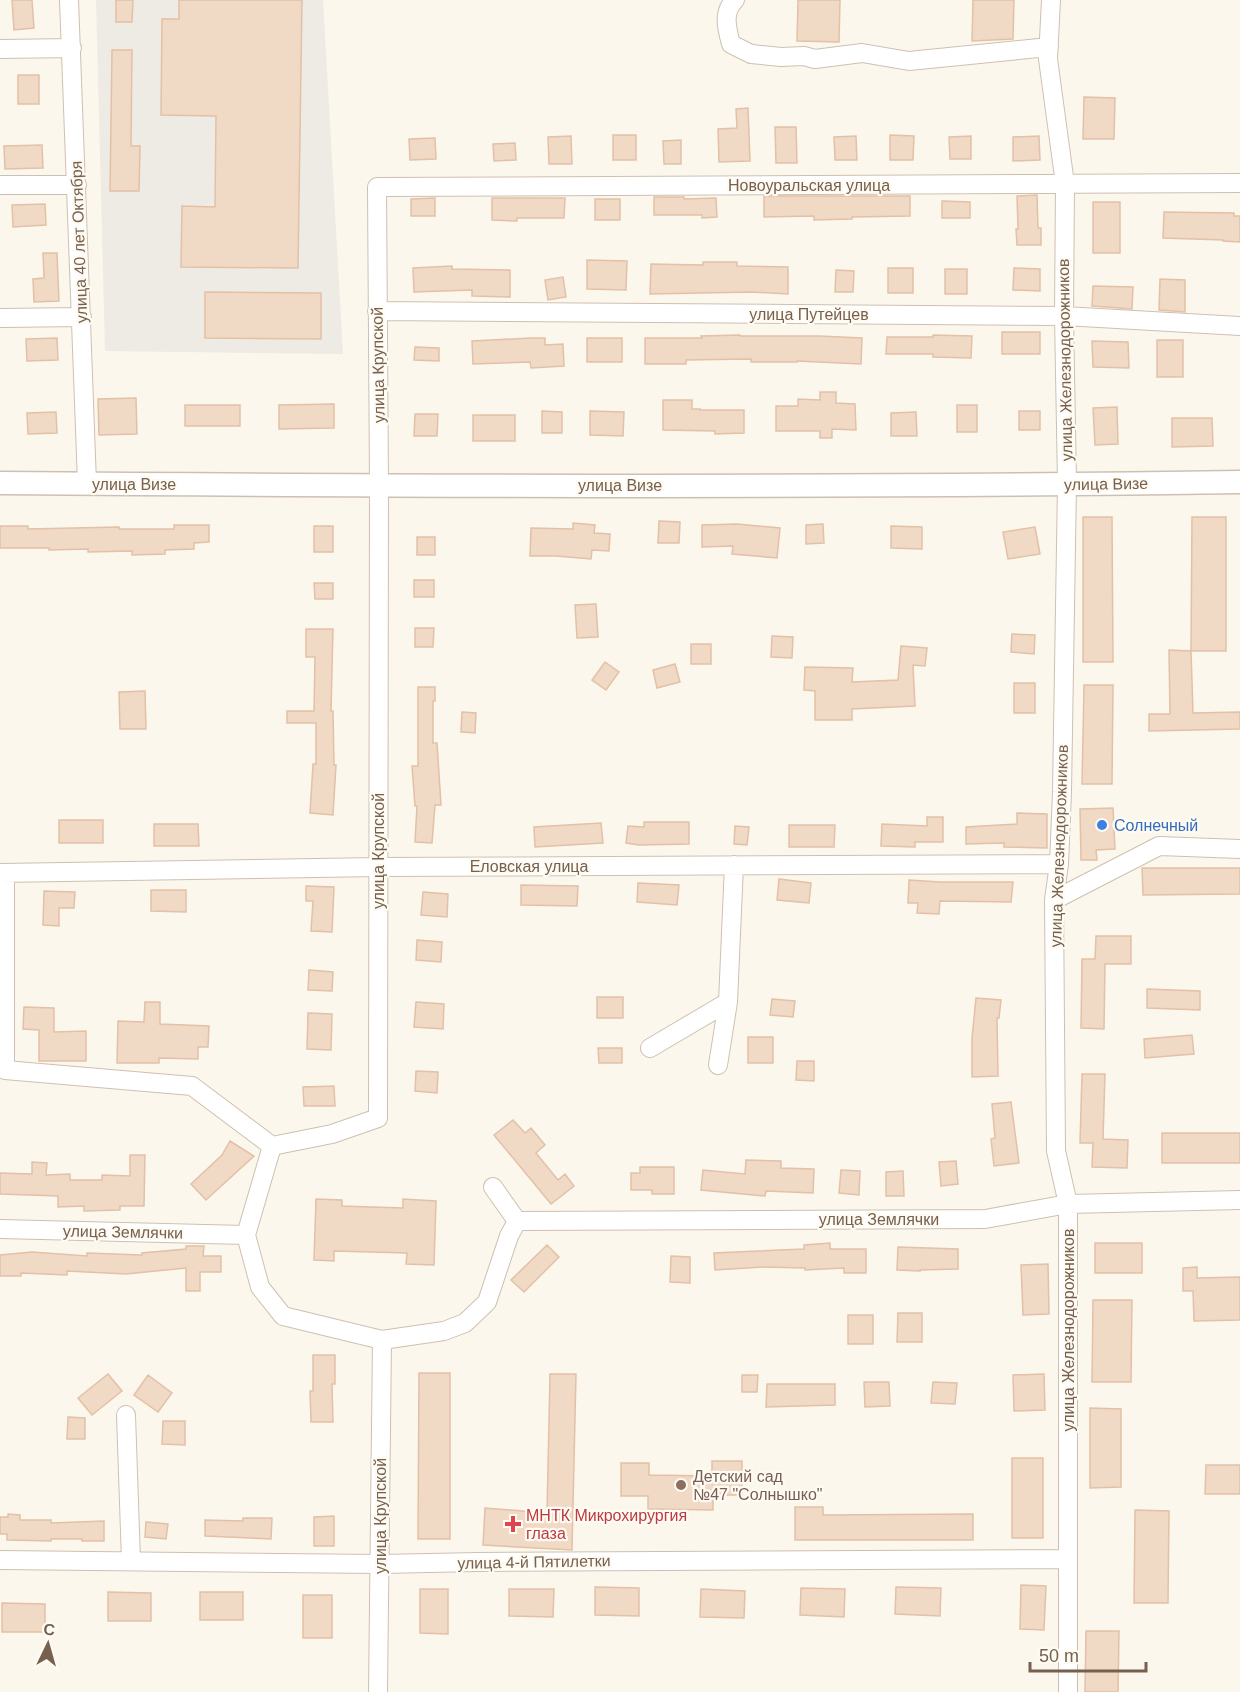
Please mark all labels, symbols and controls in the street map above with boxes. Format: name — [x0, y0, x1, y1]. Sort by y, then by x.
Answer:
street label: улица 40 лет Октября — [68, 161, 90, 323]
street label: Новоуральская улица — [728, 177, 890, 194]
street label: улица Железнодорожников — [1055, 258, 1075, 462]
street label: улица Путейцев — [749, 306, 869, 323]
street label: улица Крупской — [368, 307, 388, 423]
street label: улица Визе — [1064, 475, 1148, 493]
street label: улица Визе — [92, 476, 176, 493]
street label: улица Визе — [578, 477, 662, 494]
street label: улица Железнодорожников — [1047, 744, 1071, 948]
street label: улица Крупской — [370, 793, 387, 909]
place label: Солнечный — [1114, 817, 1198, 834]
marker: Солнечный — [1095, 818, 1109, 832]
street label: Еловская улица — [470, 858, 588, 875]
street label: улица Землячки — [819, 1211, 939, 1228]
street label: улица Землячки — [63, 1222, 183, 1242]
street label: улица Железнодорожников — [1060, 1229, 1077, 1431]
street label: улица Крупской — [372, 1458, 389, 1574]
place label: Детский сад №47 "Солнышко" — [693, 1468, 822, 1503]
marker: Детский сад №47 "Солнышко" — [674, 1478, 688, 1492]
place label: МНТК Микрохирургия глаза — [526, 1507, 687, 1542]
marker: МНТК Микрохирургия глаза — [504, 1515, 522, 1533]
street label: улица 4-й Пятилетки — [457, 1552, 611, 1572]
north arrow — [18, 1614, 78, 1674]
text: С — [43, 1621, 56, 1639]
scale bar — [1030, 1635, 1146, 1673]
text: 50 m — [1039, 1646, 1079, 1666]

